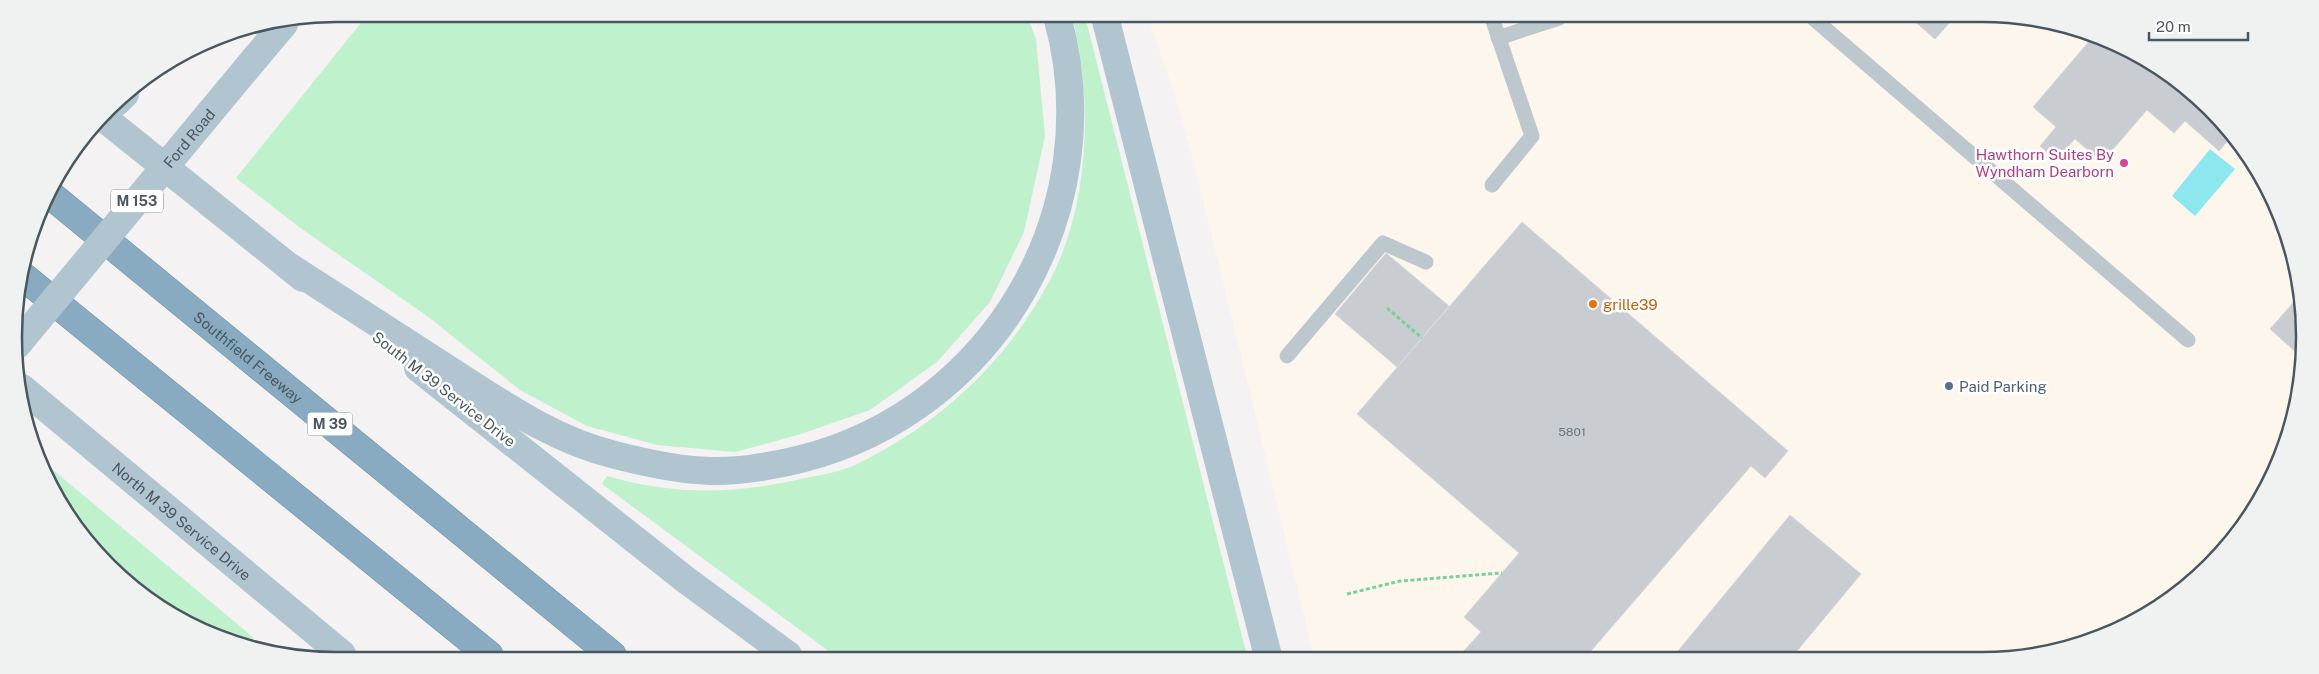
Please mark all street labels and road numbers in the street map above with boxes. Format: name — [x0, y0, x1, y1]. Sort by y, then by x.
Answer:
street label: Ford Road — [160, 105, 218, 171]
road number: M 153 — [111, 190, 163, 212]
street label: Southfield Freeway — [191, 308, 306, 407]
street label: South M 39 Service Drive — [369, 328, 519, 450]
road number: M 39 — [308, 412, 352, 436]
street label: North M 39 Service Drive — [109, 459, 255, 583]

